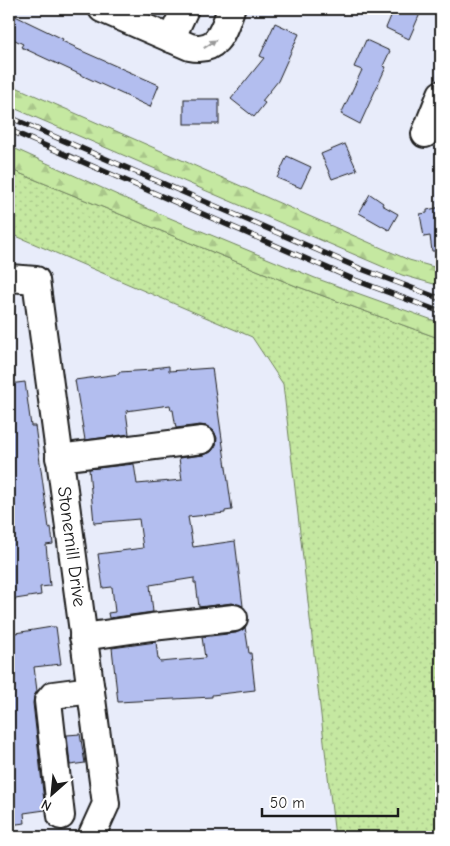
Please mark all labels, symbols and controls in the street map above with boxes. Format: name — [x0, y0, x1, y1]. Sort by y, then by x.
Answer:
one-way arrow — [203, 39, 217, 49]
street label: Stonemill Drive — [53, 485, 91, 608]
north arrow — [28, 768, 78, 818]
scale bar — [262, 786, 399, 818]
text: 50 m — [270, 794, 305, 812]
text: N — [38, 795, 54, 815]

